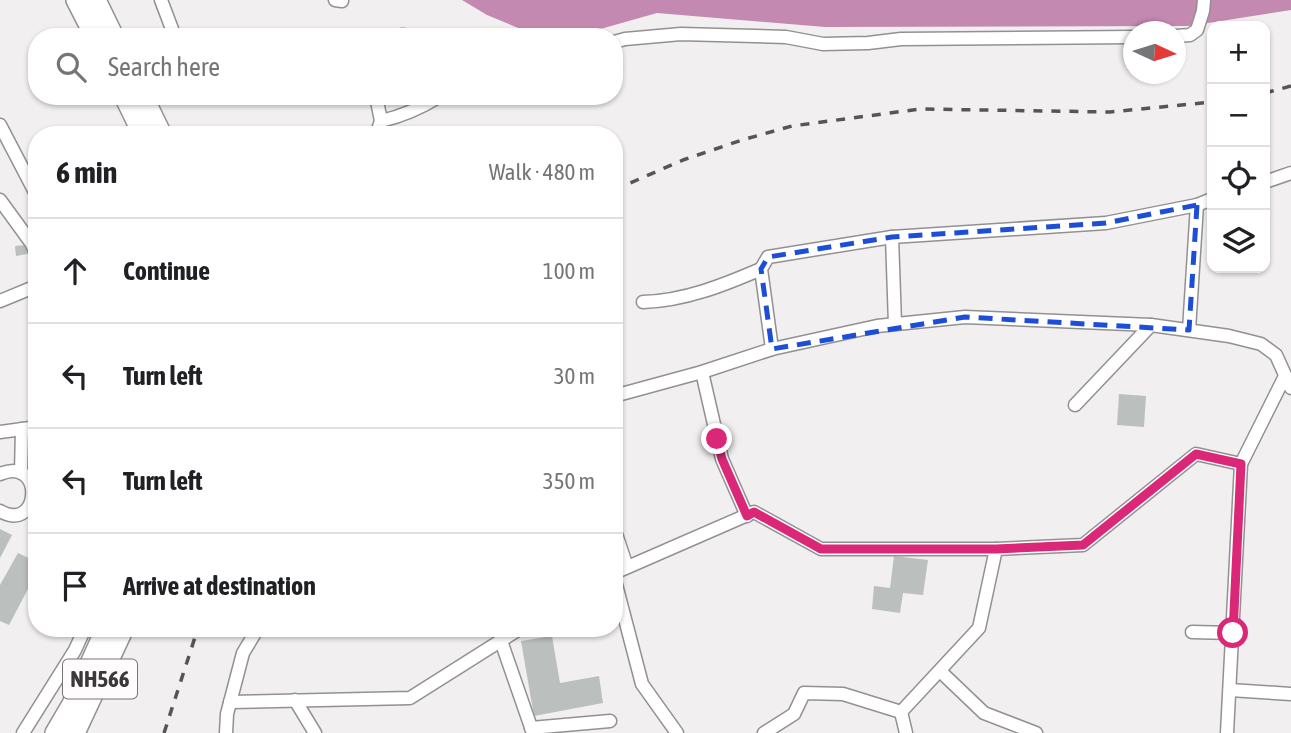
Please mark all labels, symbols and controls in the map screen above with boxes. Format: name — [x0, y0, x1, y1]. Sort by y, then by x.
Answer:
north arrow — [1123, 21, 1186, 84]
map controls — [1207, 21, 1270, 273]
button: + — [1207, 21, 1270, 84]
search box — [28, 28, 623, 105]
icon: search — [52, 48, 90, 86]
text: Search here — [108, 52, 220, 82]
button: − — [1207, 84, 1270, 147]
button: locate — [1207, 147, 1270, 210]
text: 6 min — [56, 155, 117, 189]
text: Walk · 480 m — [489, 159, 595, 185]
button: layers — [1207, 210, 1270, 273]
icon: ahead — [56, 252, 94, 290]
text: Continue — [123, 256, 210, 286]
text: 100 m — [543, 258, 595, 284]
icon: left — [56, 357, 94, 395]
text: Turn left — [123, 361, 203, 391]
text: 30 m — [554, 363, 595, 389]
route end — [701, 423, 732, 454]
icon: left — [56, 462, 94, 500]
text: Turn left — [123, 466, 203, 496]
text: 350 m — [543, 468, 595, 494]
icon: arrive — [56, 567, 94, 605]
text: Arrive at destination — [123, 571, 316, 601]
route start — [1217, 617, 1248, 648]
road number: NH566 — [63, 660, 137, 698]

